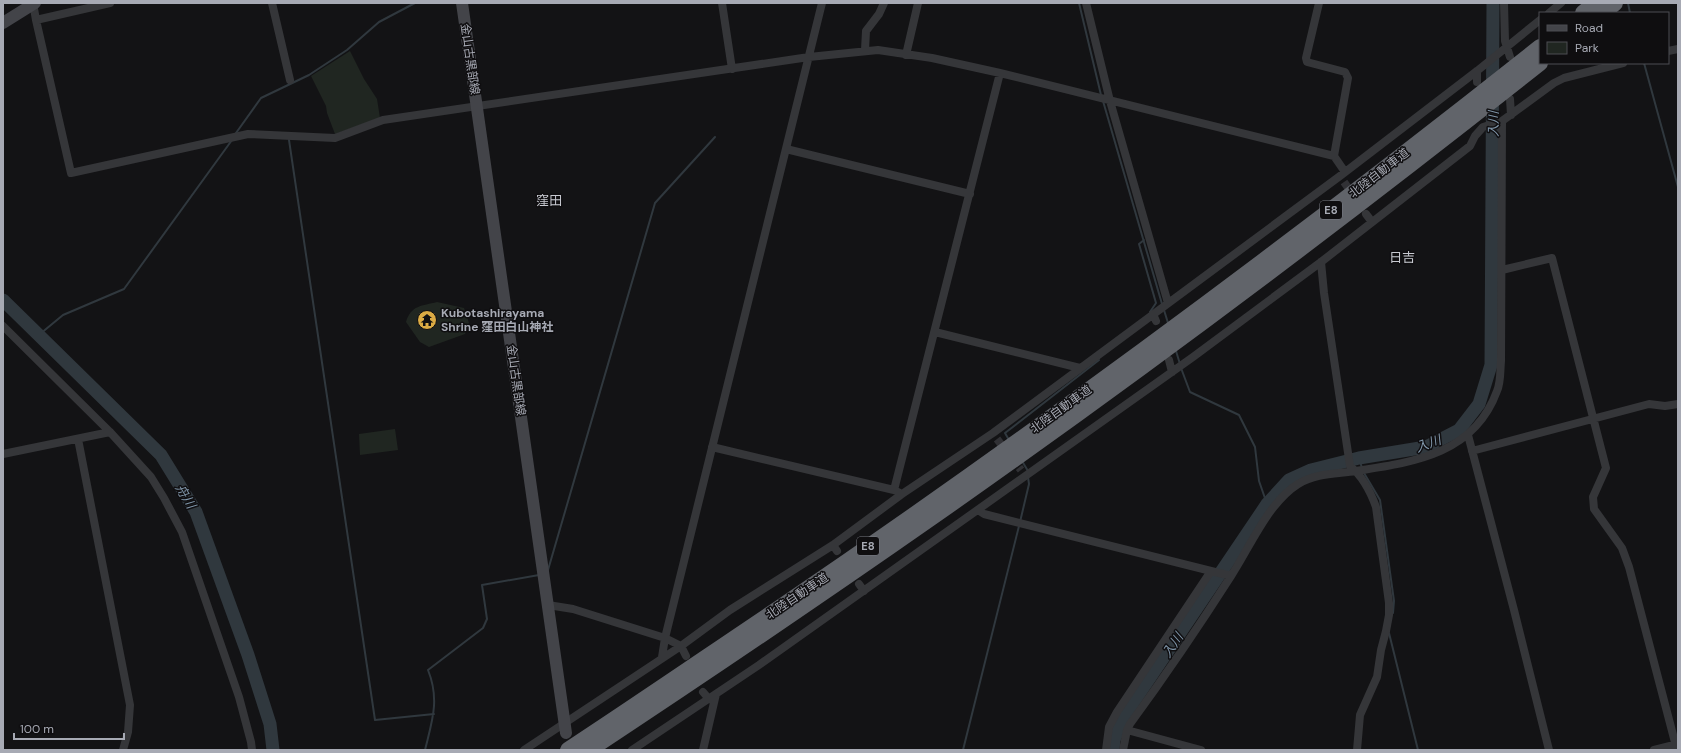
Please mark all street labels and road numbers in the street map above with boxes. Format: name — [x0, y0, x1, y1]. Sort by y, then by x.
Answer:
street label: 金山古黒部線 — [457, 22, 483, 96]
street label: 北陸自動車道 — [1346, 145, 1412, 201]
road number: E8 — [1320, 201, 1342, 219]
street label: 金山古黒部線 — [503, 343, 529, 417]
street label: 北陸自動車道 — [1027, 381, 1095, 437]
road number: E8 — [857, 537, 879, 555]
street label: 北陸自動車道 — [763, 569, 831, 623]

